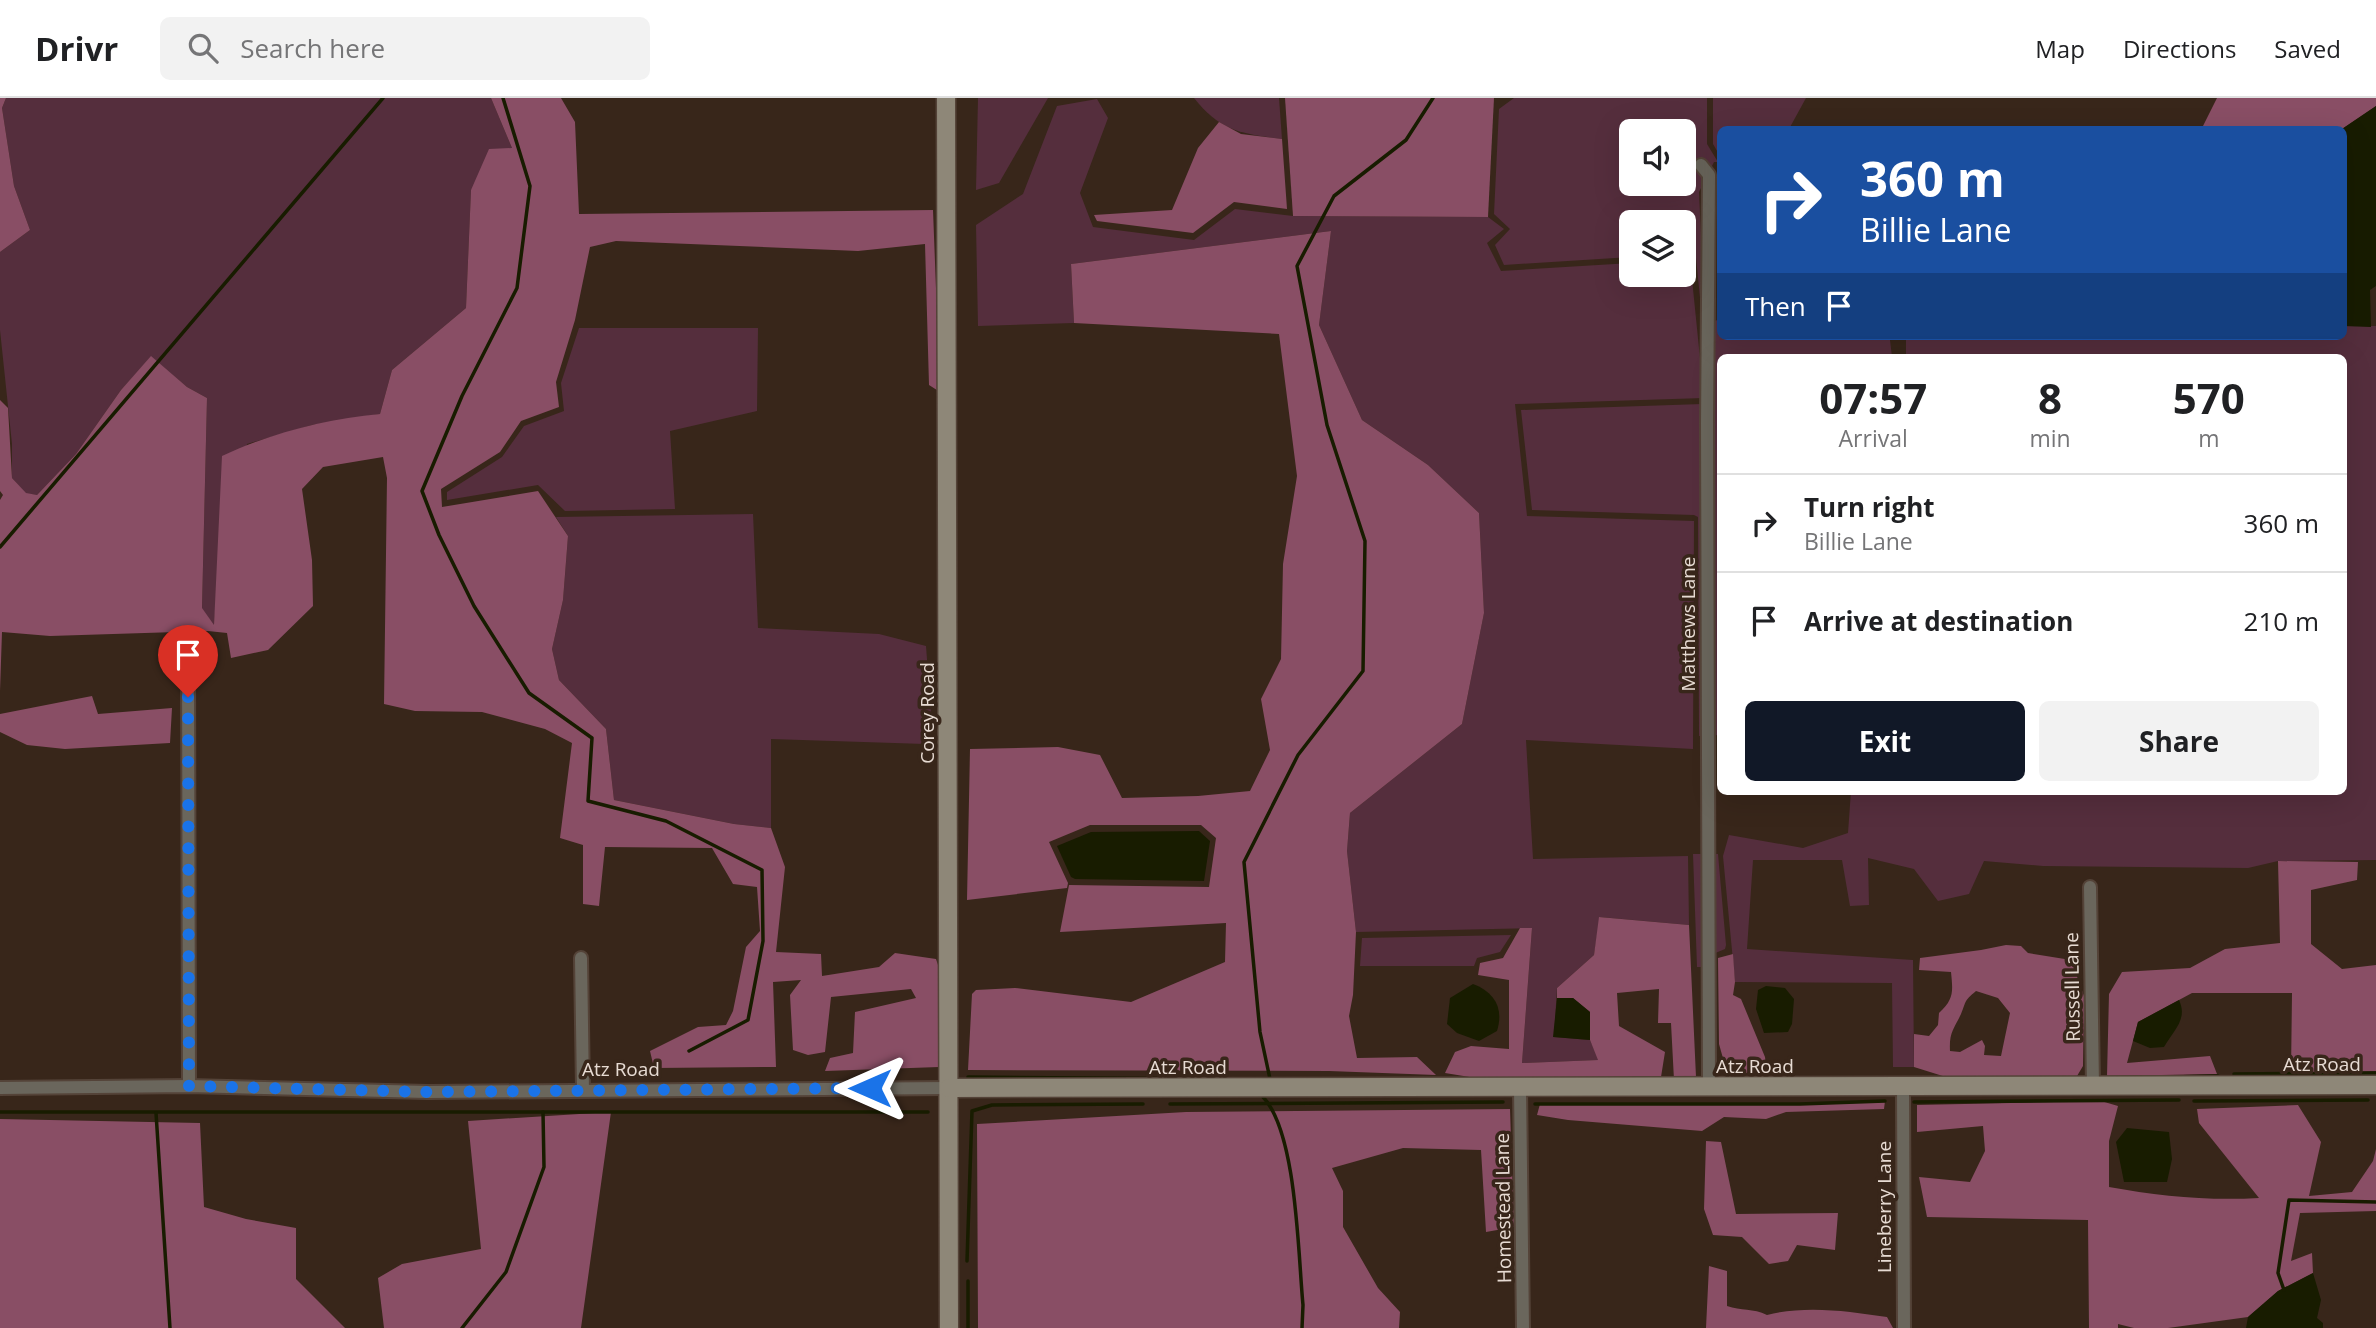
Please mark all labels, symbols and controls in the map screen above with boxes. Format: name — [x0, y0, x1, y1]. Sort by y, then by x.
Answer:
search box — [160, 17, 650, 80]
text: Drivr — [35, 26, 118, 71]
icon: search — [184, 29, 222, 67]
text: Search here — [240, 30, 385, 66]
text: Map — [2035, 32, 2085, 65]
text: Directions — [2123, 32, 2236, 65]
text: Saved — [2274, 32, 2341, 65]
map controls — [1619, 119, 1696, 287]
button: sound — [1619, 119, 1696, 196]
text: 360 m — [1860, 145, 2005, 211]
icon: right — [1745, 154, 1836, 245]
text: Billie Lane — [1860, 208, 2011, 251]
button: layers — [1619, 210, 1696, 287]
icon: arrive — [1820, 287, 1858, 325]
text: Then — [1745, 288, 1806, 324]
text: 07:57 — [1819, 369, 1927, 426]
text: 8 — [2038, 369, 2062, 426]
text: 570 — [2173, 369, 2245, 426]
text: Arrival — [1839, 422, 1908, 454]
text: min — [2029, 422, 2071, 454]
text: m — [2198, 422, 2219, 454]
text: Turn right — [1804, 489, 1935, 525]
icon: right — [1745, 504, 1783, 542]
text: 360 m — [2244, 505, 2319, 541]
text: Billie Lane — [1804, 525, 1913, 557]
street label: Matthews Lane — [1675, 556, 1701, 692]
icon: arrive — [1745, 602, 1783, 640]
text: Arrive at destination — [1804, 603, 2073, 639]
text: 210 m — [2244, 603, 2319, 639]
pin — [158, 625, 218, 697]
icon: arrive — [169, 636, 207, 674]
street label: Corey Road — [914, 662, 940, 764]
button: Exit — [1745, 701, 2025, 781]
button: Share — [2039, 701, 2319, 781]
street label: Russell Lane — [2058, 932, 2086, 1042]
position arrow — [833, 1051, 907, 1125]
street label: Atz Road — [2283, 1051, 2361, 1077]
street label: Atz Road — [1716, 1053, 1794, 1079]
street label: Atz Road — [1149, 1054, 1227, 1080]
street label: Atz Road — [582, 1056, 660, 1082]
street label: Homestead Lane — [1489, 1133, 1517, 1283]
street label: Lineberry Lane — [1871, 1141, 1897, 1273]

